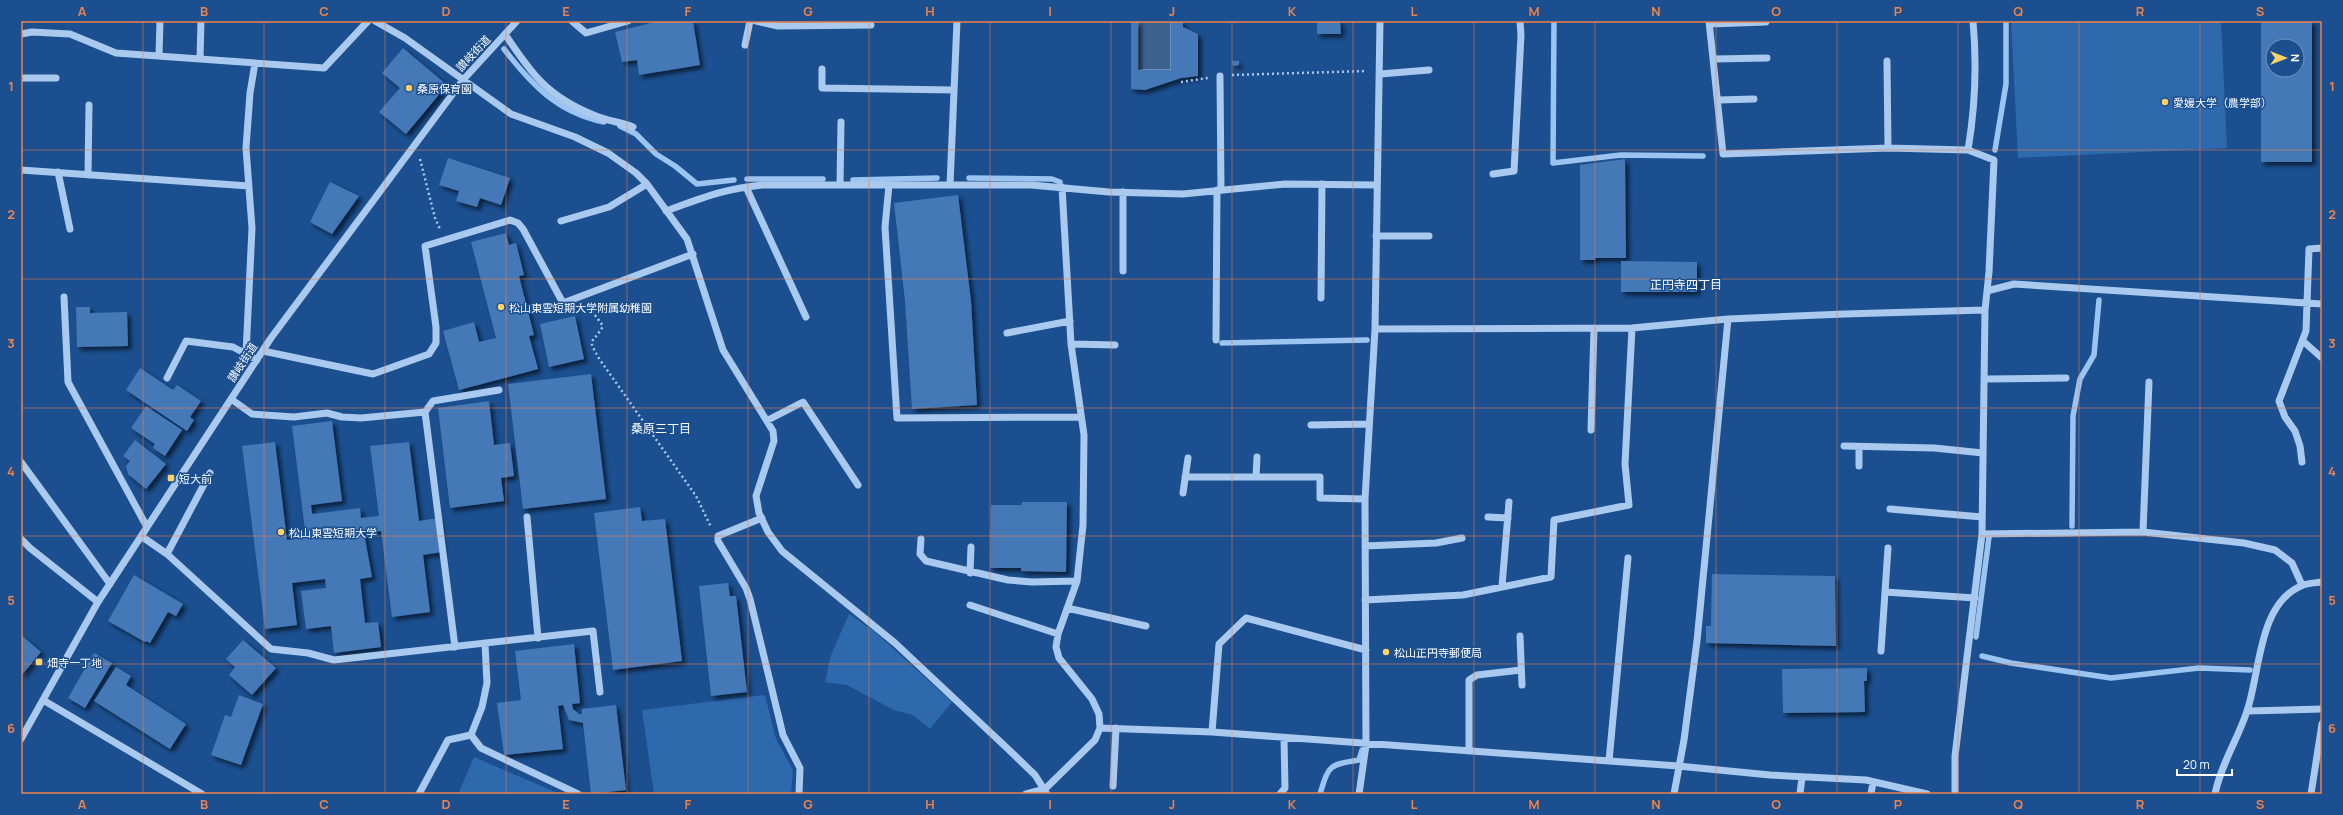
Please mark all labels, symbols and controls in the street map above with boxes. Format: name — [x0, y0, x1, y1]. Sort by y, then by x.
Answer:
text: A — [78, 2, 87, 20]
text: B — [200, 2, 208, 20]
text: C — [319, 2, 329, 20]
text: D — [441, 2, 451, 20]
text: E — [562, 2, 570, 20]
text: F — [685, 2, 692, 20]
text: G — [803, 2, 813, 20]
text: H — [925, 2, 935, 20]
text: I — [1048, 2, 1052, 20]
text: J — [1169, 2, 1175, 20]
text: K — [1288, 2, 1297, 20]
text: L — [1411, 2, 1418, 20]
text: M — [1528, 2, 1540, 20]
text: N — [1651, 2, 1661, 20]
text: O — [1771, 2, 1781, 20]
text: P — [1894, 2, 1902, 20]
text: Q — [2013, 2, 2023, 20]
text: R — [2136, 2, 2145, 20]
text: S — [2256, 2, 2265, 20]
street label: 讃岐街道 — [453, 32, 493, 74]
north arrow — [2265, 38, 2305, 78]
text: N — [2288, 54, 2303, 62]
text: 1 — [8, 77, 14, 95]
text: 1 — [2329, 77, 2335, 95]
place label: 桑原保育園 — [417, 81, 472, 96]
marker: 桑原保育園 — [404, 83, 414, 93]
place label: 愛媛大学（農学部） — [2173, 95, 2272, 110]
marker: 愛媛大学（農学部） — [2160, 97, 2170, 107]
text: 2 — [7, 205, 15, 223]
text: 2 — [2328, 205, 2336, 223]
district label: 正円寺四丁目 — [1650, 276, 1722, 293]
place label: 松山東雲短期大学附属幼稚園 — [509, 300, 652, 315]
marker: 松山東雲短期大学附属幼稚園 — [496, 302, 506, 312]
text: 3 — [7, 334, 15, 352]
text: 3 — [2328, 334, 2336, 352]
street label: 讃岐街道 — [224, 339, 260, 385]
district label: 桑原三丁目 — [631, 420, 691, 437]
text: 4 — [7, 462, 15, 480]
text: 4 — [2328, 462, 2336, 480]
place label: 短大前 — [179, 471, 212, 486]
marker: 短大前 — [166, 473, 176, 483]
place label: 松山東雲短期大学 — [289, 525, 377, 540]
marker: 松山東雲短期大学 — [276, 527, 286, 537]
text: 5 — [7, 591, 15, 609]
text: 5 — [2328, 591, 2336, 609]
place label: 松山正円寺郵便局 — [1394, 645, 1482, 660]
marker: 松山正円寺郵便局 — [1381, 647, 1391, 657]
place label: 畑寺一丁地 — [47, 655, 102, 670]
marker: 畑寺一丁地 — [34, 657, 44, 667]
text: 6 — [7, 719, 15, 737]
text: 6 — [2328, 719, 2336, 737]
scale bar — [2177, 751, 2232, 777]
text: 20 m — [2183, 756, 2210, 773]
text: A — [78, 795, 87, 813]
text: B — [200, 795, 208, 813]
text: C — [319, 795, 329, 813]
text: D — [441, 795, 451, 813]
text: E — [562, 795, 570, 813]
text: F — [685, 795, 692, 813]
text: G — [803, 795, 813, 813]
text: H — [925, 795, 935, 813]
text: I — [1048, 795, 1052, 813]
text: J — [1169, 795, 1175, 813]
text: K — [1288, 795, 1297, 813]
text: L — [1411, 795, 1418, 813]
text: M — [1528, 795, 1540, 813]
text: N — [1651, 795, 1661, 813]
text: O — [1771, 795, 1781, 813]
text: P — [1894, 795, 1902, 813]
text: Q — [2013, 795, 2023, 813]
text: R — [2136, 795, 2145, 813]
text: S — [2256, 795, 2265, 813]

